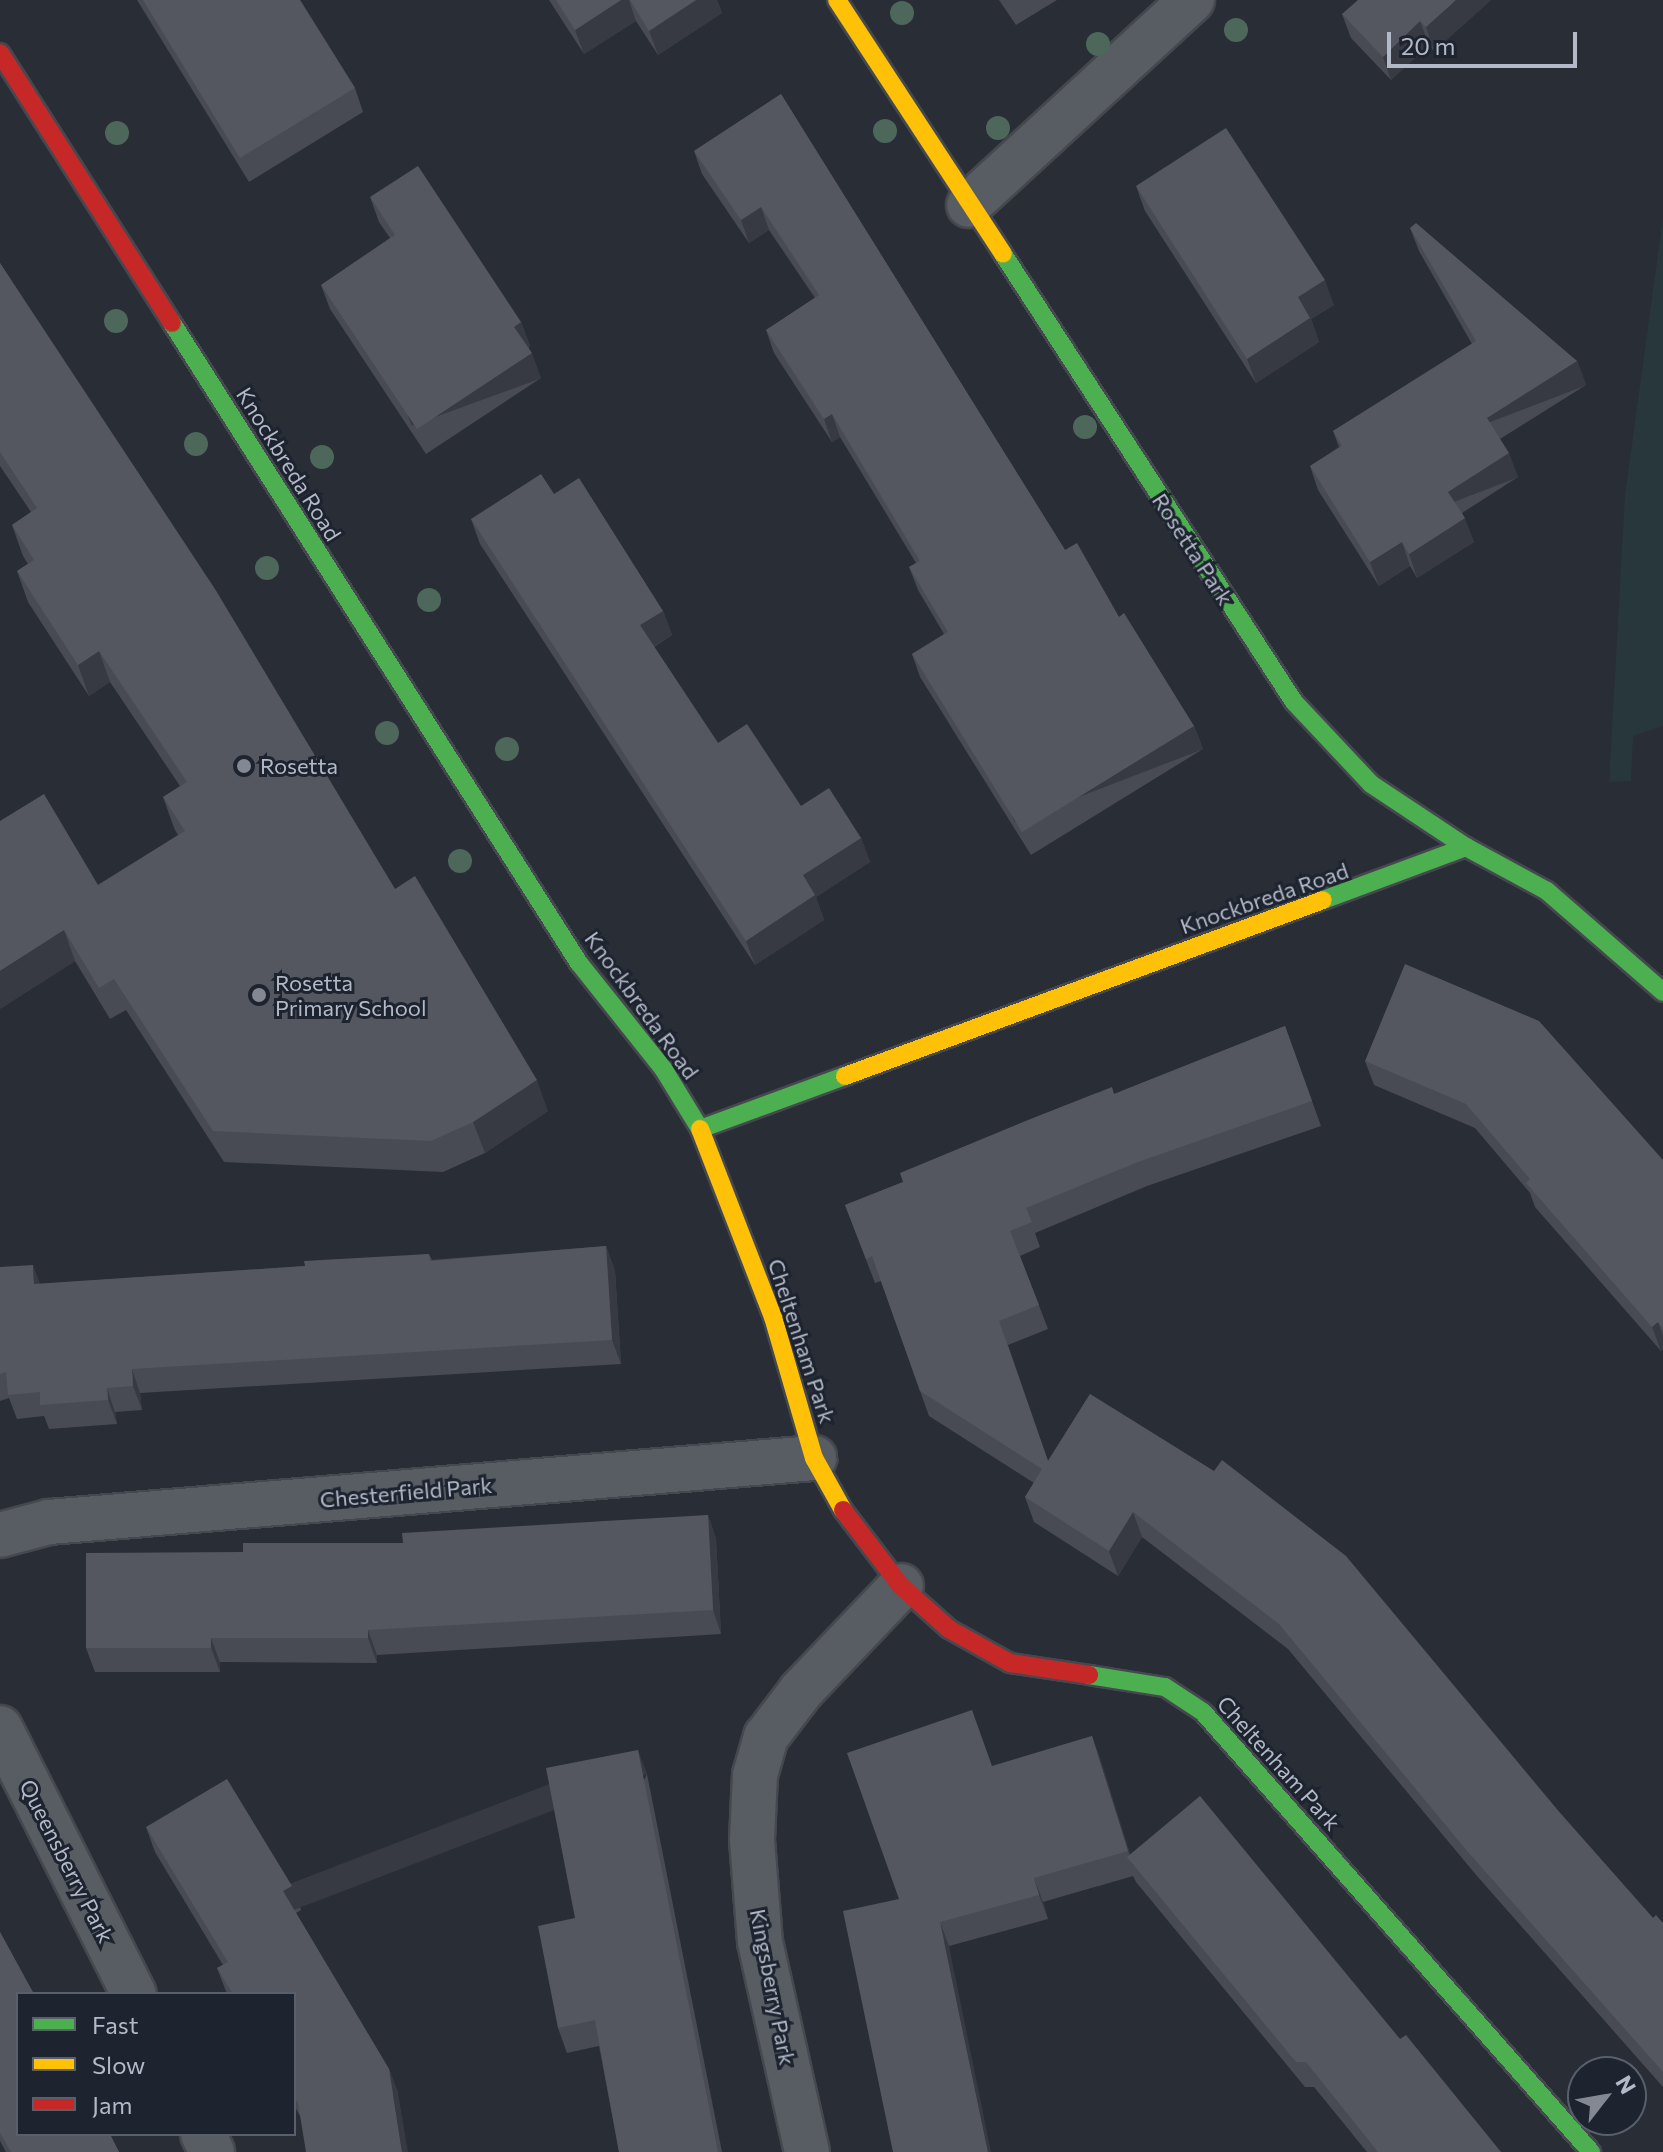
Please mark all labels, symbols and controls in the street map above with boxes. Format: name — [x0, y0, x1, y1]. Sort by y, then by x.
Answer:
scale bar — [1391, 16, 1581, 66]
text: 20 m — [1401, 31, 1455, 60]
street label: Knockbreda Road — [231, 382, 347, 546]
street label: Rosetta Park — [1147, 488, 1239, 610]
place label: Rosetta — [260, 753, 338, 779]
marker: Rosetta — [235, 757, 253, 775]
street label: Knockbreda Road — [1176, 857, 1352, 939]
street label: Knockbreda Road — [580, 926, 704, 1084]
place label: Rosetta Primary School — [275, 969, 427, 1020]
marker: Rosetta Primary School — [250, 986, 268, 1004]
street label: Cheltenham Park — [763, 1255, 841, 1427]
street label: Chesterfield Park — [319, 1471, 493, 1513]
street label: Cheltenham Park — [1212, 1690, 1346, 1836]
street label: Queensberry Park — [14, 1775, 120, 1947]
street label: Kingsberry Park — [745, 1907, 801, 2067]
legend — [16, 1992, 296, 2136]
text: Fast — [92, 2010, 139, 2039]
text: Slow — [92, 2050, 145, 2079]
north arrow — [1567, 2056, 1647, 2136]
text: N — [1610, 2070, 1642, 2098]
text: Jam — [92, 2090, 132, 2119]

